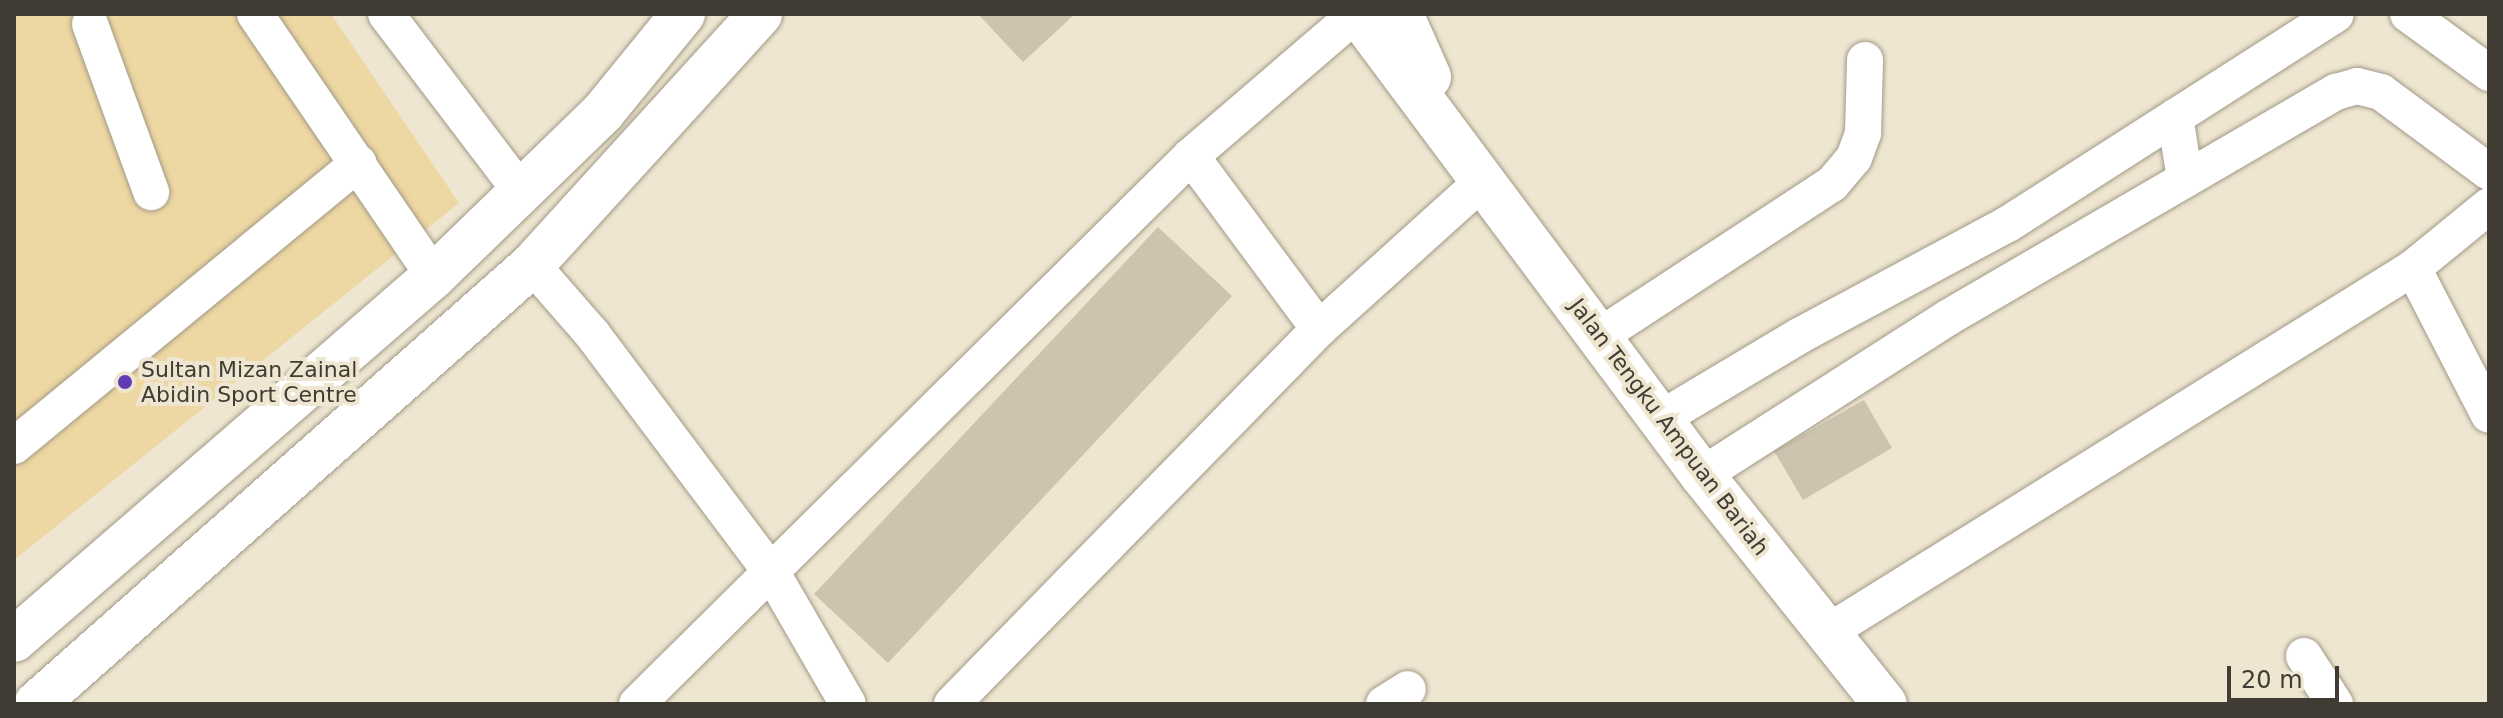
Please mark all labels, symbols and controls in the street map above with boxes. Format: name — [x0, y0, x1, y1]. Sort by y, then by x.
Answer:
street label: Jalan Tengku Ampuan Bariah — [1564, 293, 1774, 561]
place label: Sultan Mizan Zainal Abidin Sport Centre — [141, 356, 357, 408]
marker: Sultan Mizan Zainal Abidin Sport Centre — [116, 373, 134, 391]
scale bar — [2231, 650, 2343, 700]
text: 20 m — [2241, 666, 2303, 694]

